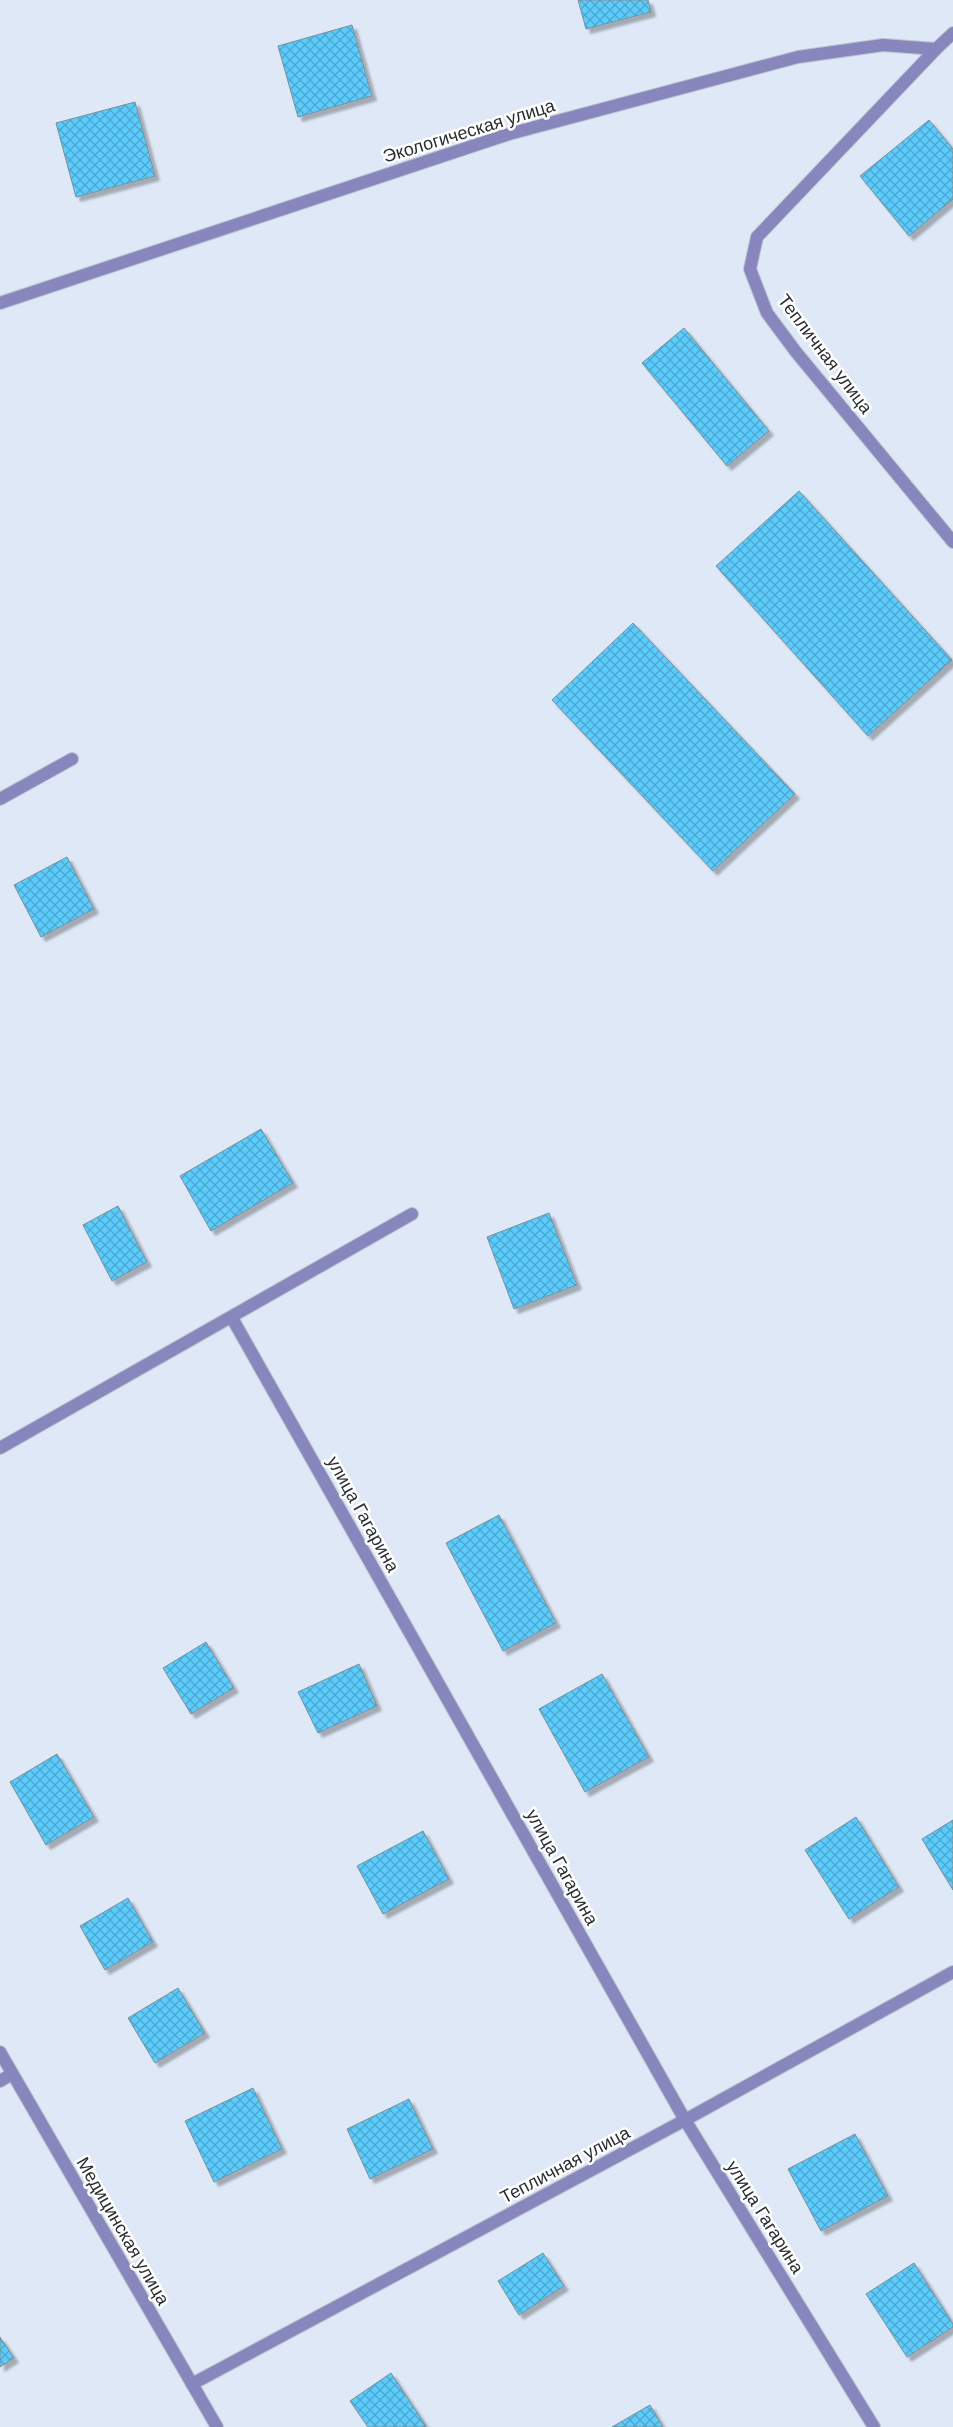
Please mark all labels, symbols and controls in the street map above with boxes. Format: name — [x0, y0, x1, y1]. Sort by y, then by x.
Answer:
street label: Экологическая улица — [380, 93, 559, 169]
street label: Тепличная улица — [772, 289, 878, 419]
street label: улица Гагарина — [321, 1452, 405, 1577]
street label: улица Гагарина — [520, 1805, 604, 1930]
street label: Тепличная улица — [496, 2120, 635, 2209]
street label: Медицинская улица — [71, 2153, 176, 2310]
street label: улица Гагарина — [721, 2156, 810, 2279]

